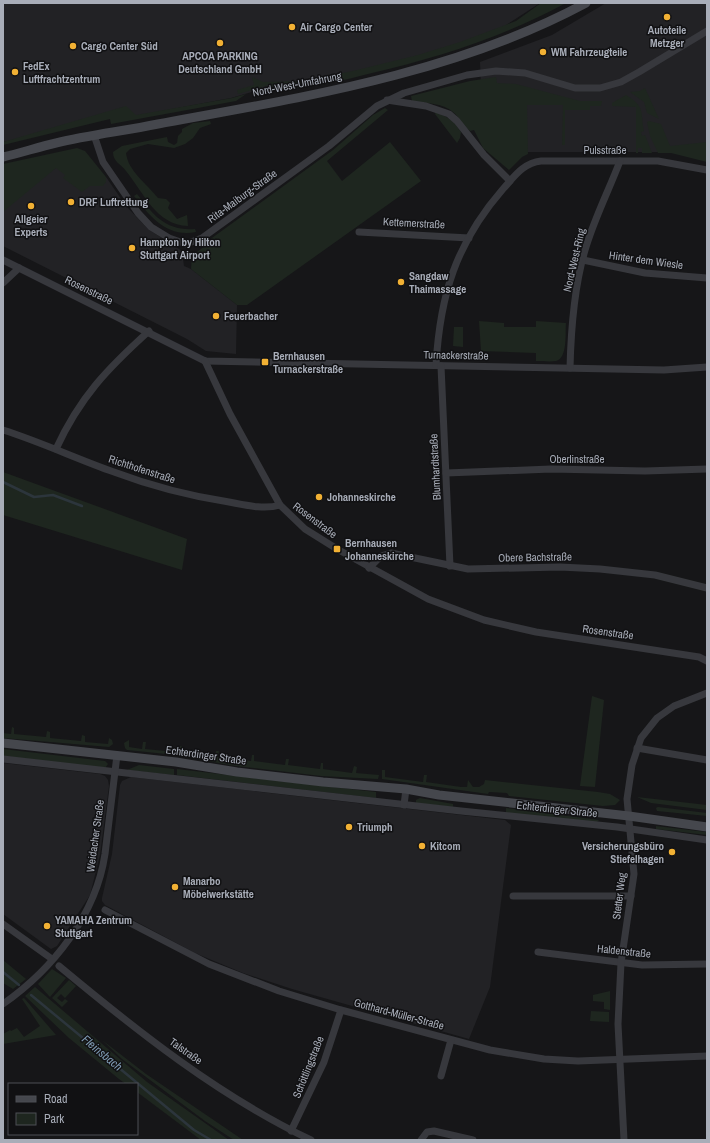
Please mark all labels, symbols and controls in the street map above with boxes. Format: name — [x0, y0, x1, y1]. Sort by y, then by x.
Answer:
marker: Autoteile Metzger — [662, 12, 672, 22]
place label: Air Cargo Center — [300, 20, 373, 34]
marker: Air Cargo Center — [287, 22, 297, 32]
place label: Autoteile Metzger — [648, 23, 686, 50]
marker: APCOA PARKING Deutschland GmbH — [215, 38, 225, 48]
place label: Cargo Center Süd — [81, 39, 158, 53]
marker: Cargo Center Süd — [68, 41, 78, 51]
place label: WM Fahrzeugteile — [551, 45, 627, 59]
marker: WM Fahrzeugteile — [538, 47, 548, 57]
place label: APCOA PARKING Deutschland GmbH — [178, 49, 262, 76]
place label: FedEx Luftfrachtzentrum — [23, 59, 100, 86]
marker: FedEx Luftfrachtzentrum — [10, 67, 20, 77]
street label: Nord-West-Umfahrung — [251, 68, 343, 100]
street label: Pulsstraße — [583, 143, 627, 157]
street label: Rita-Maiburg-Straße — [204, 166, 280, 226]
place label: DRF Luftrettung — [79, 195, 149, 209]
marker: DRF Luftrettung — [66, 197, 76, 207]
marker: Allgeier Experts — [26, 201, 36, 211]
place label: Allgeier Experts — [14, 212, 48, 239]
street label: Kettemerstraße — [383, 214, 445, 232]
street label: Nord-West-Ring — [560, 227, 588, 293]
place label: Hampton by Hilton Stuttgart Airport — [140, 235, 220, 262]
marker: Hampton by Hilton Stuttgart Airport — [127, 243, 137, 253]
street label: Hinter dem Wiesle — [608, 248, 684, 272]
place label: Sangdaw Thaimassage — [409, 269, 466, 296]
street label: Rosenstraße — [63, 272, 115, 308]
marker: Sangdaw Thaimassage — [396, 277, 406, 287]
place label: Feuerbacher — [224, 309, 278, 323]
marker: Feuerbacher — [211, 311, 221, 321]
street label: Turnackerstraße — [423, 347, 489, 363]
place label: Bernhausen Turnackerstraße — [273, 349, 343, 376]
marker: Bernhausen Turnackerstraße — [260, 357, 270, 367]
street label: Blumhardtstraße — [426, 433, 444, 501]
street label: Richthofenstraße — [107, 452, 177, 486]
street label: Oberlinstraße — [549, 452, 605, 466]
place label: Johanneskirche — [327, 490, 396, 504]
marker: Johanneskirche — [314, 492, 324, 502]
street label: Rosenstraße — [290, 499, 340, 541]
place label: Bernhausen Johanneskirche — [345, 536, 414, 563]
marker: Bernhausen Johanneskirche — [332, 544, 342, 554]
street label: Obere Bachstraße — [498, 549, 572, 565]
street label: Rosenstraße — [581, 621, 635, 643]
street label: Echterdinger Straße — [165, 742, 247, 768]
street label: Echterdinger Straße — [516, 798, 598, 820]
street label: Weidacher Straße — [83, 799, 107, 873]
place label: Triumph — [357, 820, 393, 834]
marker: Triumph — [344, 822, 354, 832]
place label: Kitcom — [430, 839, 461, 853]
place label: Versicherungsbüro Stiefelhagen — [582, 839, 664, 866]
marker: Kitcom — [417, 841, 427, 851]
marker: Versicherungsbüro Stiefelhagen — [667, 847, 677, 857]
street label: Stetter Weg — [609, 872, 629, 920]
place label: Manarbo Möbelwerkstätte — [183, 874, 254, 901]
marker: Manarbo Möbelwerkstätte — [170, 882, 180, 892]
place label: YAMAHA Zentrum Stuttgart — [55, 913, 132, 940]
marker: YAMAHA Zentrum Stuttgart — [42, 921, 52, 931]
street label: Haldenstraße — [596, 941, 652, 961]
street label: Gotthard-Müller-Straße — [352, 995, 446, 1033]
water label: Fleinsbach — [78, 1031, 126, 1075]
street label: Schöttlingstraße — [289, 1034, 327, 1100]
street label: Talstraße — [167, 1035, 205, 1067]
legend — [8, 1083, 138, 1135]
text: Road — [44, 1091, 68, 1107]
text: Park — [44, 1111, 64, 1127]

